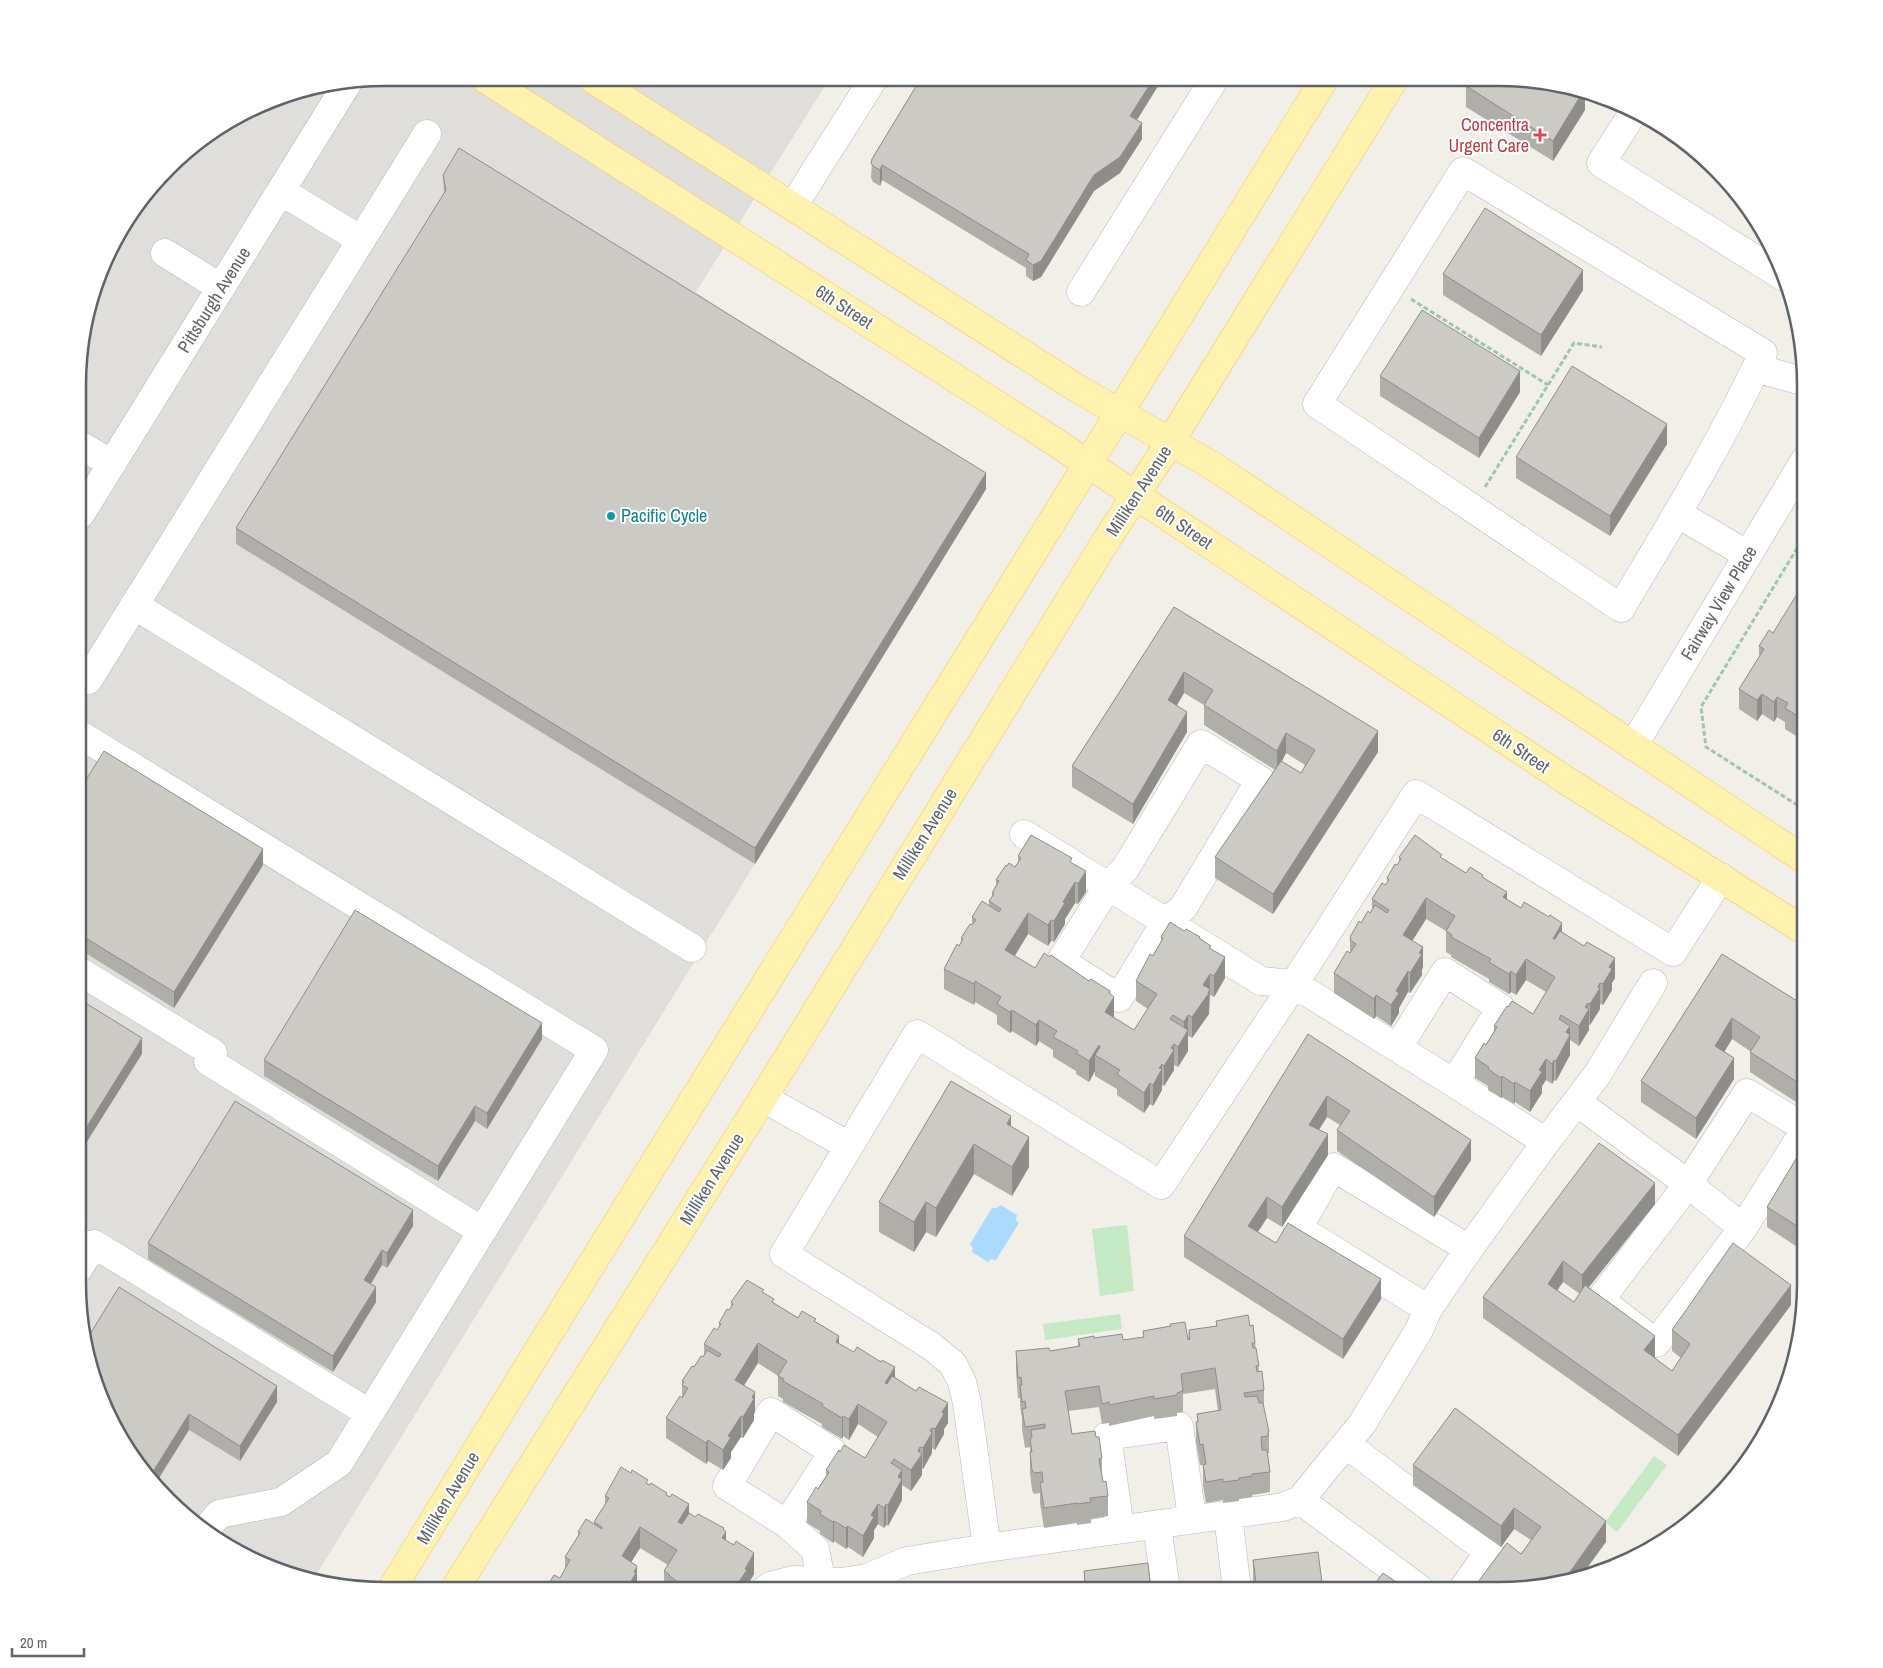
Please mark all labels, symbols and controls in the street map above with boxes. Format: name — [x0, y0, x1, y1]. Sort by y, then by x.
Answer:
place label: Concentra Urgent Care — [1449, 112, 1529, 158]
marker: Concentra Urgent Care — [1533, 128, 1547, 142]
street label: Pittsburgh Avenue — [171, 242, 256, 357]
street label: 6th Street — [811, 279, 878, 334]
street label: Milliken Avenue — [1100, 440, 1177, 541]
street label: 6th Street — [1151, 498, 1218, 555]
place label: Pacific Cycle — [621, 503, 707, 528]
marker: Pacific Cycle — [605, 510, 617, 522]
street label: Fairway View Place — [1675, 541, 1763, 665]
street label: 6th Street — [1488, 722, 1555, 779]
street label: Milliken Avenue — [886, 783, 963, 884]
street label: Milliken Avenue — [673, 1128, 750, 1229]
street label: Milliken Avenue — [410, 1447, 485, 1549]
scale bar — [12, 1626, 85, 1658]
text: 20 m — [20, 1632, 47, 1653]

